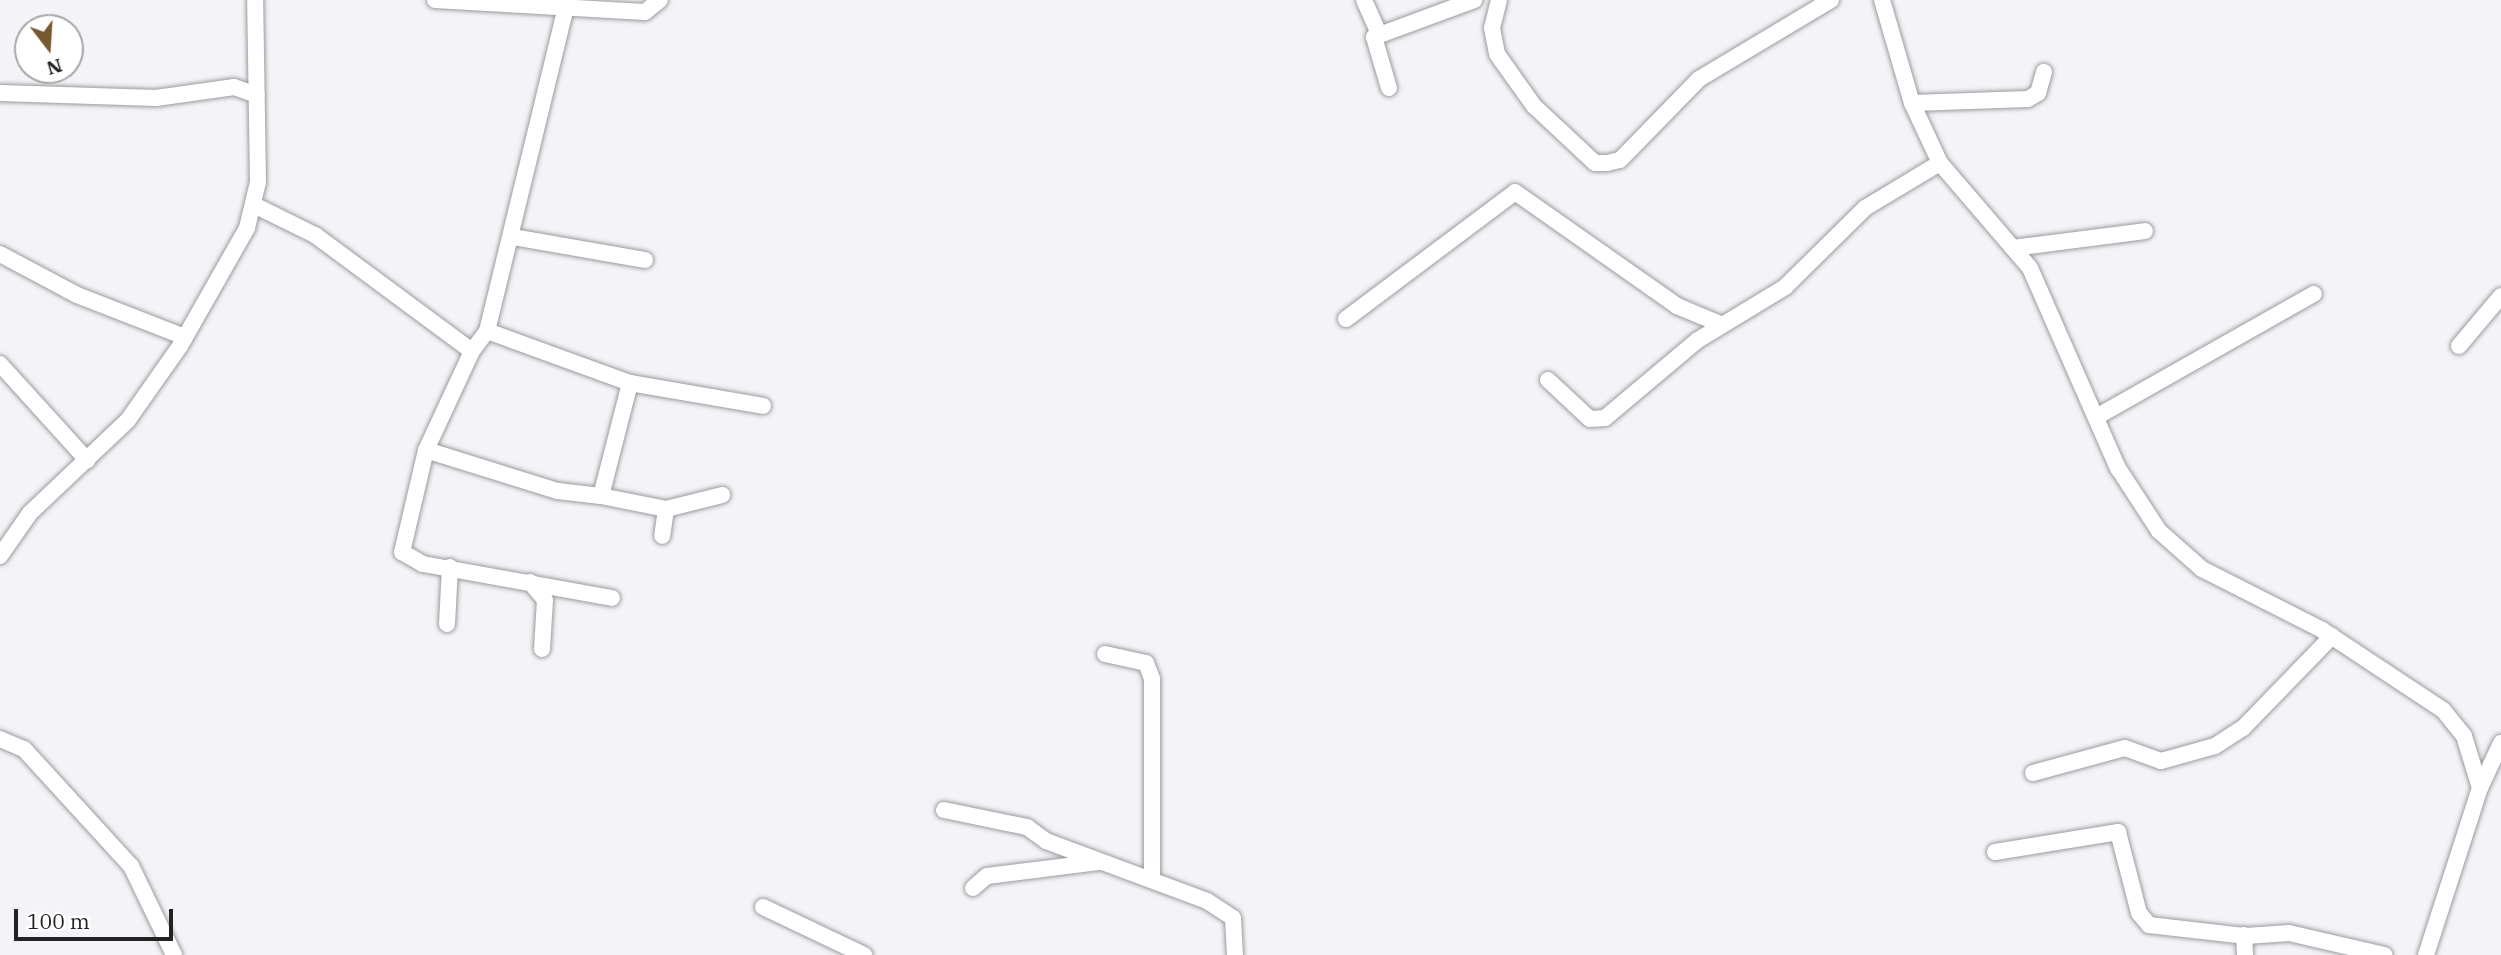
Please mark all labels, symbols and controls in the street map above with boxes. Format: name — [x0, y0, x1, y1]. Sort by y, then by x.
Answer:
north arrow — [14, 14, 84, 84]
text: N — [44, 53, 65, 81]
scale bar — [18, 895, 177, 939]
text: 100 m — [27, 907, 90, 935]

